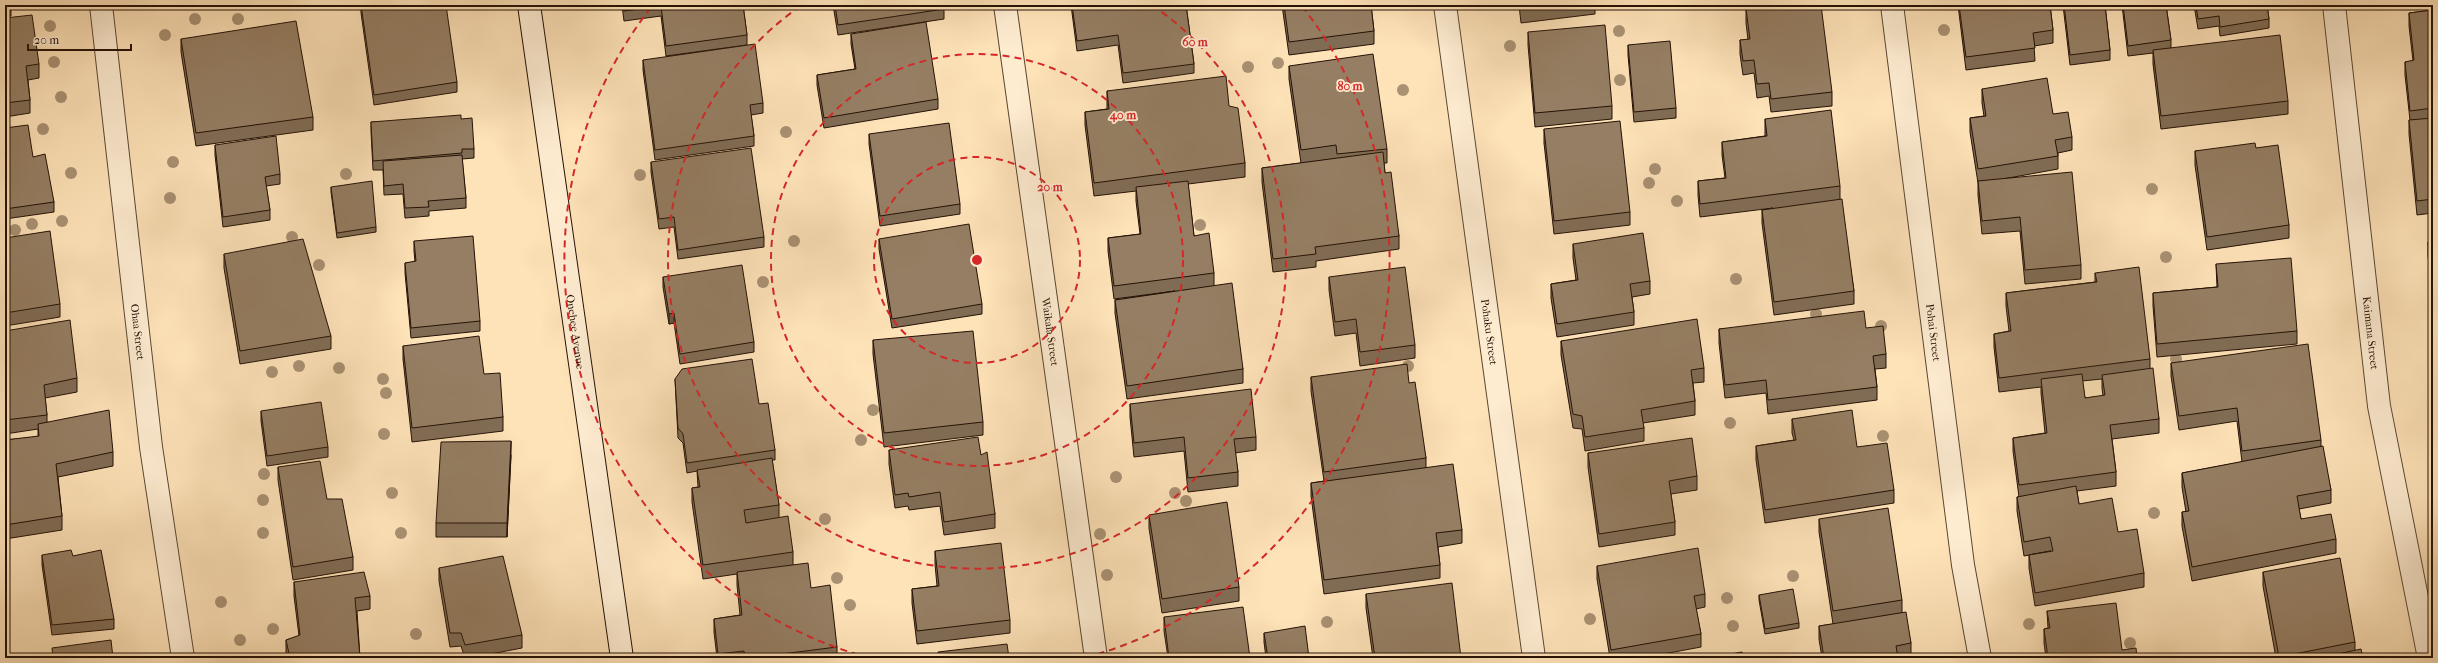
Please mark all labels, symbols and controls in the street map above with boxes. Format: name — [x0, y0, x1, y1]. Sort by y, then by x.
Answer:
scale bar — [28, 26, 131, 52]
text: 20 m — [34, 33, 59, 47]
text: 60 m — [1182, 35, 1209, 49]
text: 80 m — [1337, 79, 1364, 93]
text: 40 m — [1109, 108, 1137, 123]
text: 20 m — [1037, 180, 1064, 194]
centre of rings — [970, 253, 984, 267]
street label: Onehee Avenue — [564, 293, 587, 370]
street label: Waikala Street — [1039, 296, 1062, 367]
street label: Kaimana Street — [2360, 296, 2381, 370]
street label: Pohaku Street — [1479, 298, 1501, 366]
street label: Ohaa Street — [128, 303, 148, 361]
street label: Pohai Street — [1923, 303, 1944, 362]

